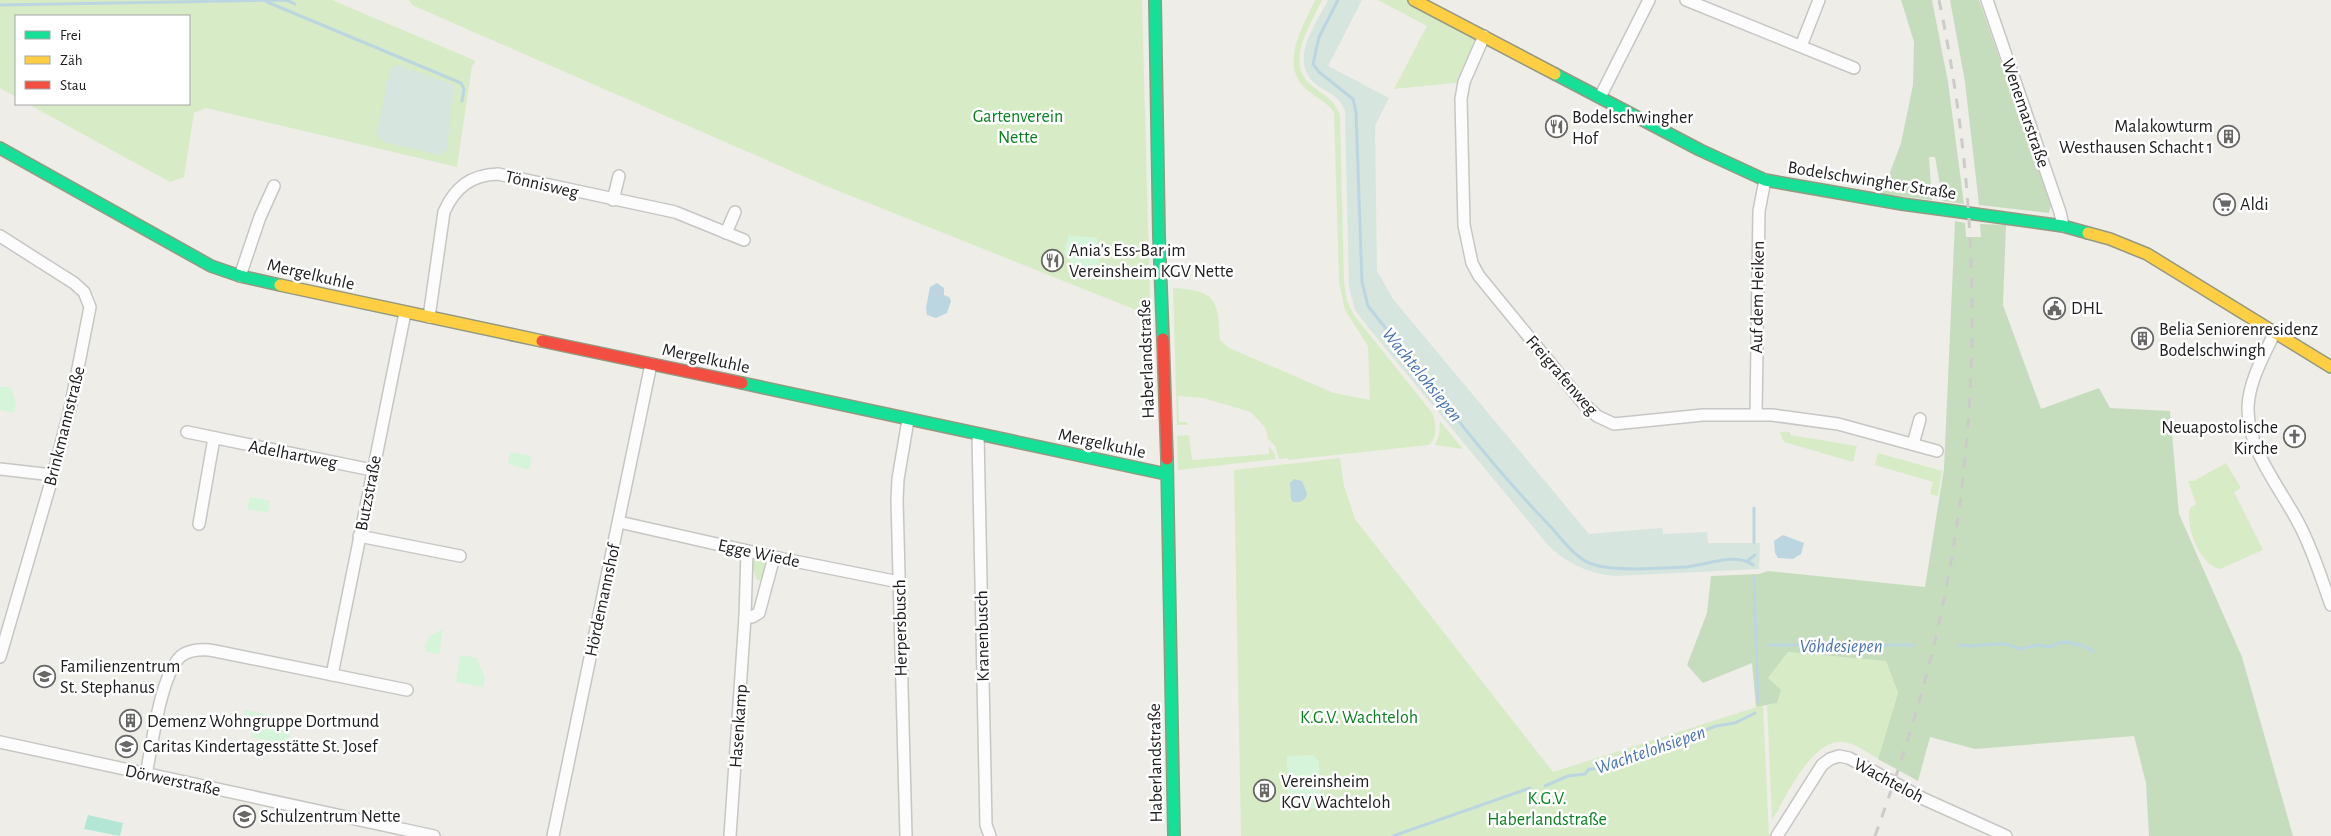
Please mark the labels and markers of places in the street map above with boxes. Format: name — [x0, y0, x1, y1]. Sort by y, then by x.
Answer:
place label: Bodelschwingher Hof — [1572, 109, 1693, 148]
restaurant icon: Bodelschwingher Hof — [1544, 115, 1568, 139]
place label: Malakowturm Westhausen Schacht 1 — [2059, 118, 2213, 157]
building icon: Malakowturm Westhausen Schacht 1 — [2217, 124, 2241, 148]
supermarket icon: Aldi — [2212, 192, 2236, 216]
place label: Aldi — [2240, 196, 2269, 214]
place label: Ania's Ess-Bar im Vereinsheim KGV Nette — [1069, 242, 1234, 281]
restaurant icon: Ania's Ess-Bar im Vereinsheim KGV Nette — [1041, 248, 1065, 272]
public building icon: DHL — [2043, 296, 2067, 320]
place label: DHL — [2071, 300, 2103, 318]
place label: Belia Seniorenresidenz Bodelschwingh — [2159, 321, 2318, 360]
building icon: Belia Seniorenresidenz Bodelschwingh — [2131, 327, 2155, 351]
place label: Neuapostolische Kirche — [2161, 419, 2278, 458]
church icon: Neuapostolische Kirche — [2282, 425, 2306, 449]
place label: Familienzentrum St. Stephanus — [60, 658, 180, 697]
school or university icon: Familienzentrum St. Stephanus — [32, 664, 56, 688]
building icon: Demenz Wohngruppe Dortmund — [119, 709, 143, 733]
place label: Demenz Wohngruppe Dortmund — [147, 713, 379, 731]
school or university icon: Caritas Kindertagesstätte St. Josef — [115, 734, 139, 758]
place label: Caritas Kindertagesstätte St. Josef — [143, 738, 379, 756]
place label: Vereinsheim KGV Wachteloh — [1281, 773, 1391, 812]
building icon: Vereinsheim KGV Wachteloh — [1253, 779, 1277, 803]
school or university icon: Schulzentrum Nette — [232, 804, 256, 828]
place label: Schulzentrum Nette — [260, 808, 401, 826]

